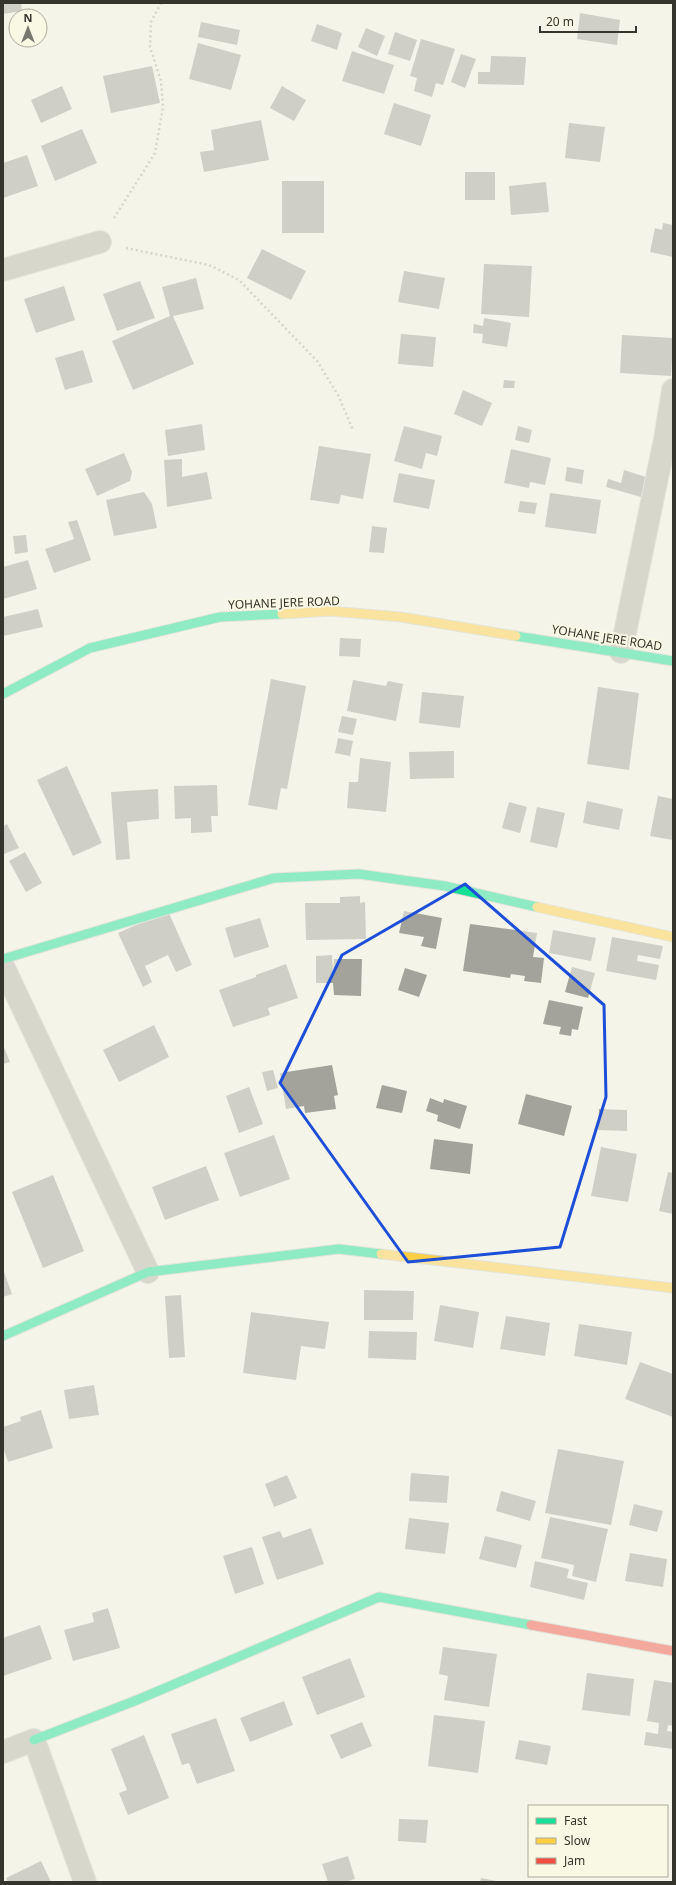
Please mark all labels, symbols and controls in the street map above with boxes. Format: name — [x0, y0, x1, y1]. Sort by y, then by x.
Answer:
north arrow — [8, 8, 48, 48]
scale bar — [540, 8, 636, 34]
text: N — [24, 10, 32, 25]
text: 20 m — [546, 13, 574, 30]
street label: YOHANE JERE ROAD — [228, 592, 340, 613]
street label: YOHANE JERE ROAD — [551, 620, 664, 655]
legend — [528, 1805, 668, 1877]
text: Fast — [564, 1812, 588, 1829]
text: Slow — [564, 1832, 591, 1849]
text: Jam — [563, 1852, 585, 1869]

